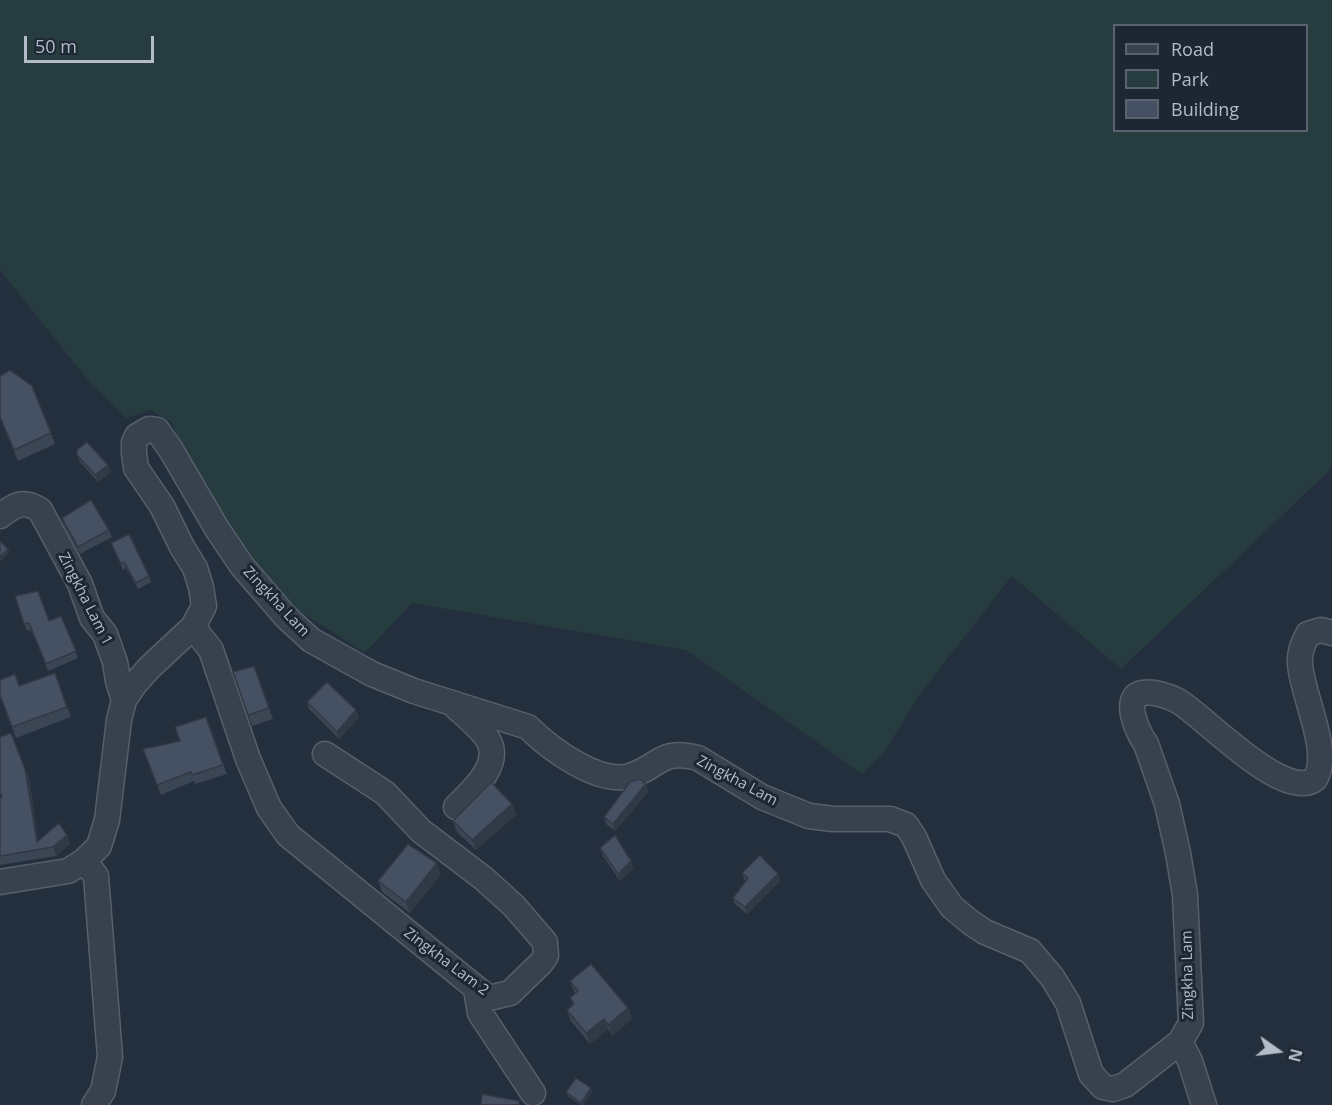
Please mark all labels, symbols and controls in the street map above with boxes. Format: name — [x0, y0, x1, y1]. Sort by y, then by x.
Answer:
scale bar — [27, 24, 158, 62]
legend — [1113, 24, 1308, 132]
text: 50 m — [35, 34, 77, 58]
text: Road — [1171, 37, 1214, 61]
text: Park — [1171, 67, 1209, 91]
text: Building — [1171, 97, 1239, 121]
street label: Zingkha Lam 1 — [54, 550, 116, 648]
street label: Zingkha Lam — [239, 563, 313, 641]
street label: Zingkha Lam — [693, 752, 781, 810]
street label: Zingkha Lam 2 — [400, 924, 492, 1000]
street label: Zingkha Lam — [1178, 930, 1198, 1020]
north arrow — [1248, 1021, 1308, 1081]
text: N — [1283, 1046, 1308, 1064]

